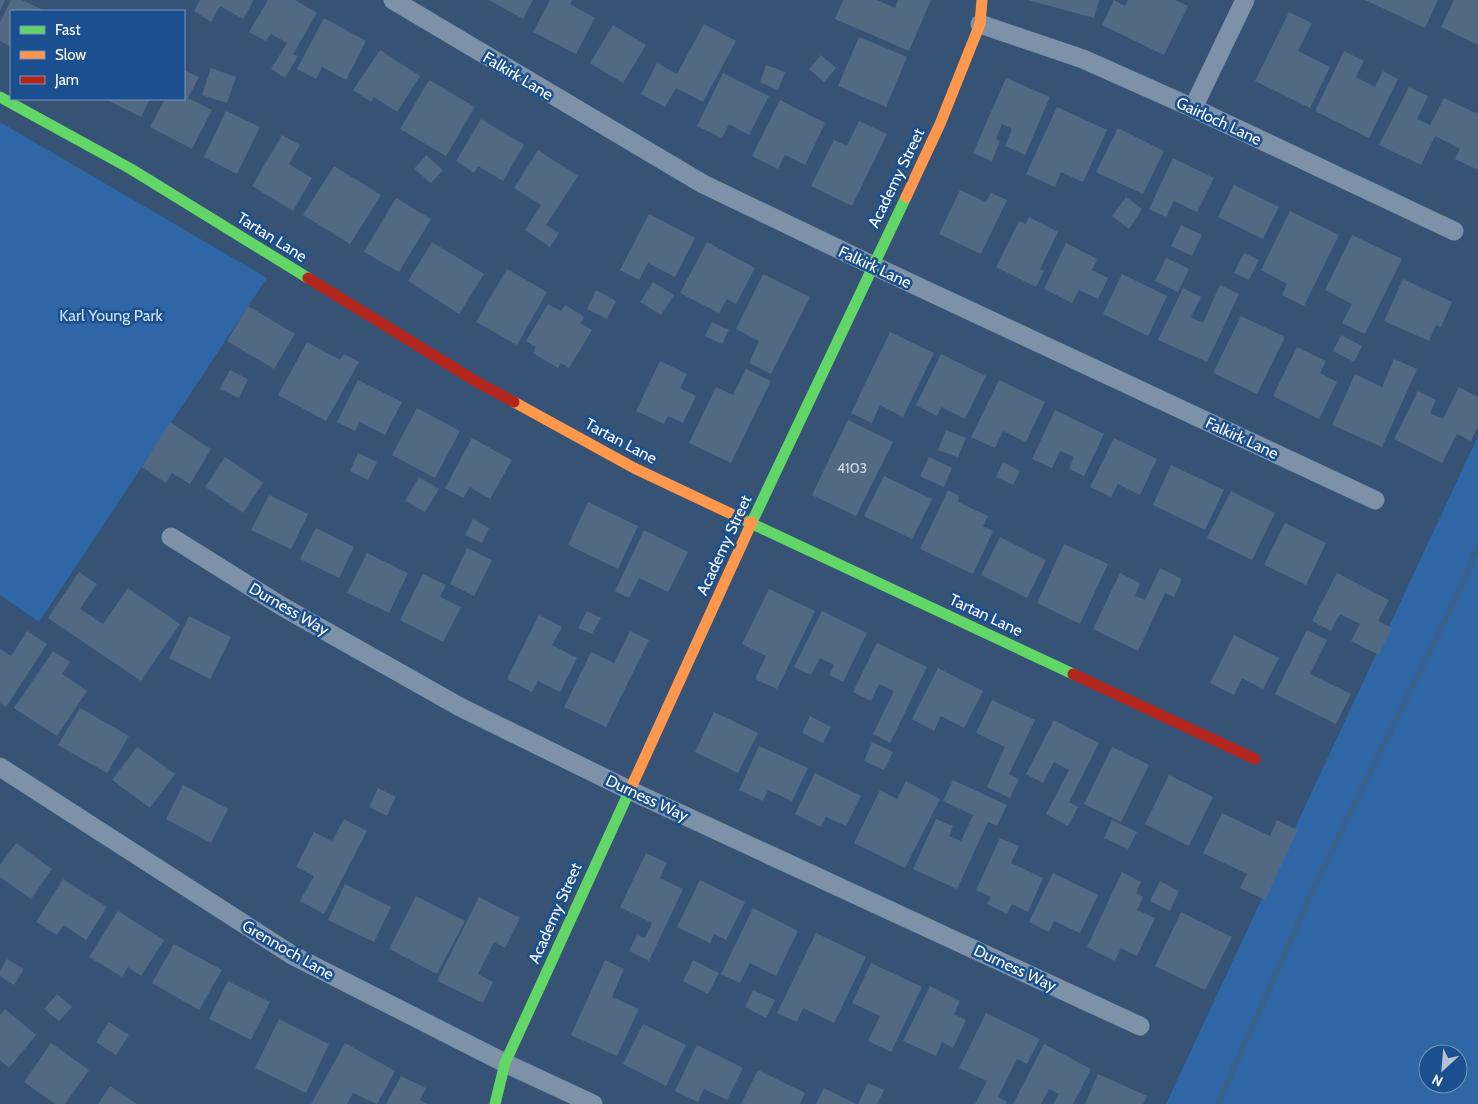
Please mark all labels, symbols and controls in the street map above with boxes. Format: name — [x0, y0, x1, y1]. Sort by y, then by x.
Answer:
legend — [10, 10, 185, 100]
text: Fast — [55, 21, 80, 39]
text: Slow — [55, 46, 86, 64]
street label: Falkirk Lane — [480, 48, 556, 104]
text: Jam — [54, 71, 79, 89]
street label: Gairloch Lane — [1173, 93, 1265, 149]
street label: Academy Street — [864, 125, 929, 231]
street label: Tartan Lane — [234, 208, 310, 266]
street label: Falkirk Lane — [836, 242, 914, 292]
park label: Karl Young Park — [59, 306, 164, 325]
street label: Falkirk Lane — [1203, 413, 1281, 463]
street label: Tartan Lane — [582, 414, 660, 468]
house number: 4103 — [837, 459, 867, 477]
street label: Academy Street — [693, 491, 756, 598]
street label: Durness Way — [246, 579, 332, 639]
street label: Tartan Lane — [946, 590, 1026, 640]
street label: Durness Way — [603, 771, 691, 825]
street label: Academy Street — [524, 859, 586, 966]
street label: Grennoch Lane — [239, 916, 337, 984]
street label: Durness Way — [971, 941, 1059, 995]
north arrow — [1418, 1044, 1468, 1094]
text: N — [1429, 1070, 1446, 1091]

